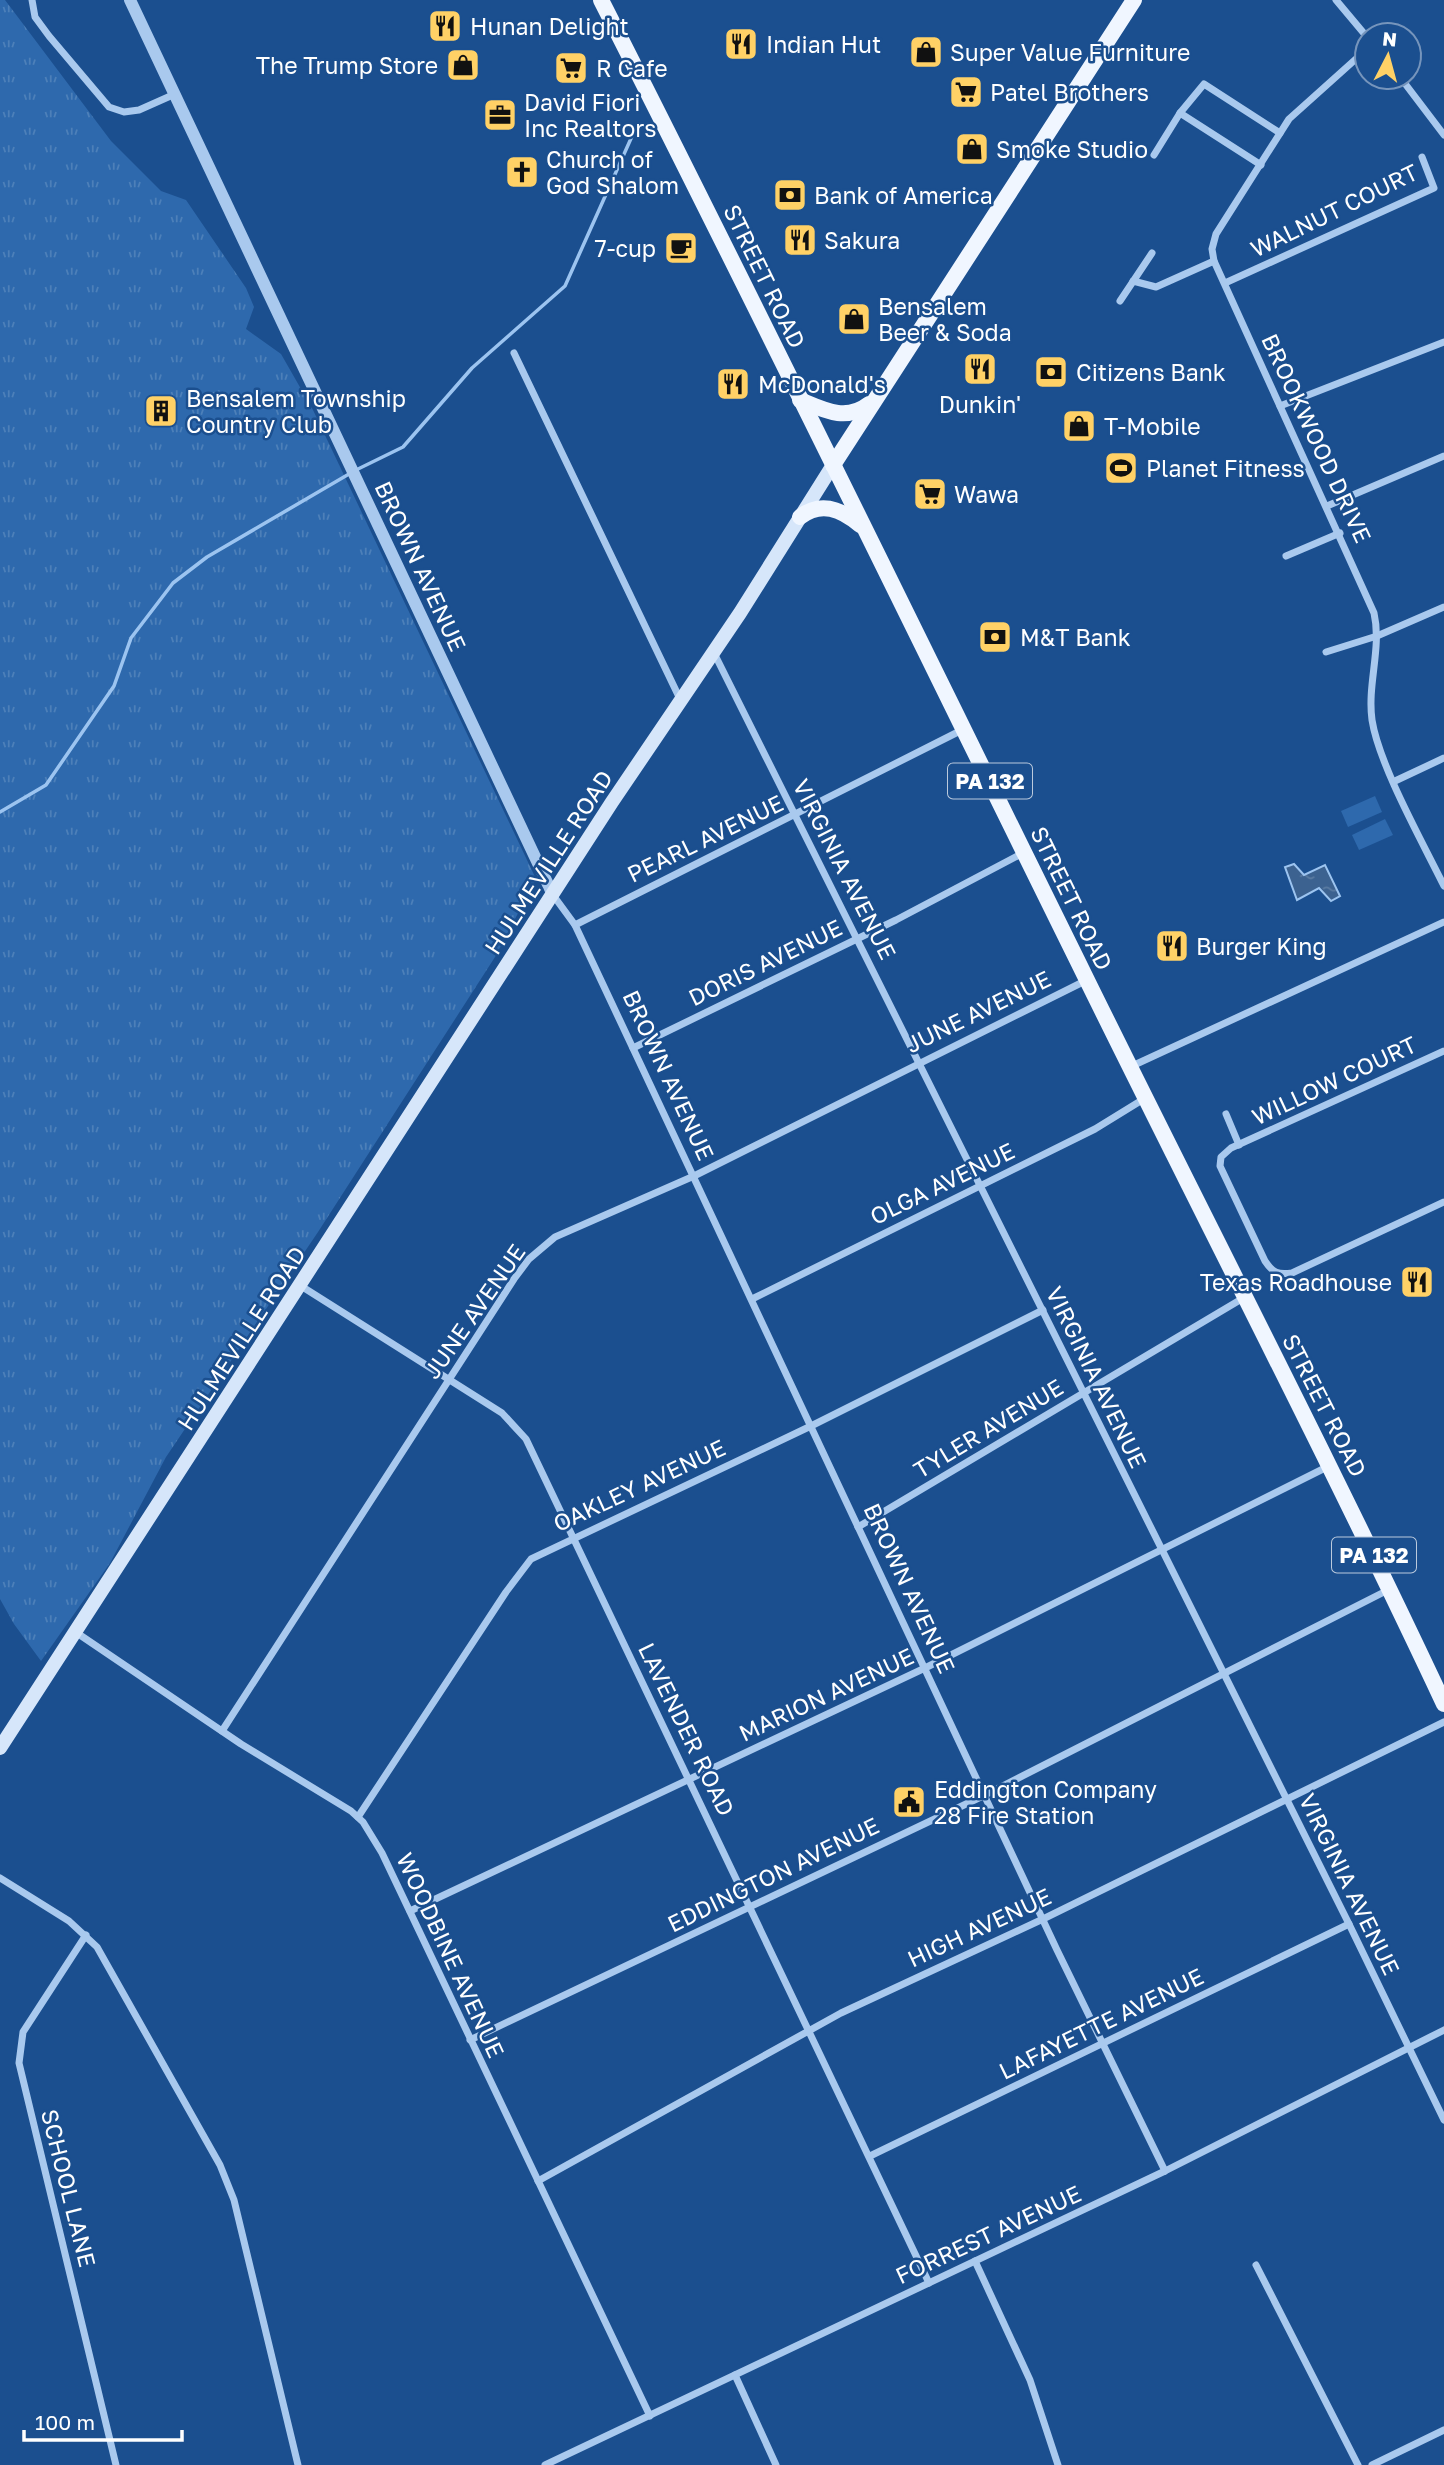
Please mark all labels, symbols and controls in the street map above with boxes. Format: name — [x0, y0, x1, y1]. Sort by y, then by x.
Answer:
restaurant icon: Hunan Delight — [426, 7, 464, 45]
place label: Hunan Delight — [470, 12, 629, 40]
north arrow — [1353, 21, 1423, 91]
restaurant icon: Indian Hut — [722, 25, 760, 63]
text: N — [1381, 26, 1398, 51]
place label: Indian Hut — [766, 30, 881, 58]
shop icon: Super Value Furniture — [907, 33, 945, 71]
place label: Super Value Furniture — [950, 38, 1190, 66]
shop icon: The Trump Store — [444, 46, 482, 84]
supermarket icon: R Cafe — [552, 49, 590, 87]
place label: The Trump Store — [256, 51, 438, 79]
place label: R Cafe — [596, 54, 668, 82]
supermarket icon: Patel Brothers — [947, 73, 985, 111]
place label: Patel Brothers — [990, 78, 1149, 106]
place label: David Fiori Inc Realtors — [524, 88, 656, 142]
office icon: David Fiori Inc Realtors — [481, 96, 519, 134]
shop icon: Smoke Studio — [953, 130, 991, 168]
place label: Smoke Studio — [996, 135, 1148, 163]
place label: Church of God Shalom — [546, 145, 679, 199]
church icon: Church of God Shalom — [503, 153, 541, 191]
street label: WALNUT COURT — [1246, 157, 1422, 263]
bank icon: Bank of America — [771, 176, 809, 214]
place label: Bank of America — [814, 181, 993, 209]
street label: STREET ROAD — [718, 200, 812, 352]
restaurant icon: Sakura — [781, 221, 819, 259]
place label: Sakura — [824, 226, 900, 254]
cafe icon: 7-cup — [662, 229, 700, 267]
place label: 7-cup — [594, 234, 656, 262]
place label: Bensalem Beer & Soda — [878, 292, 1012, 346]
shop icon: Bensalem Beer & Soda — [835, 300, 873, 338]
street label: BROOKWOOD DRIVE — [1256, 329, 1378, 547]
restaurant icon: Dunkin' — [961, 350, 999, 388]
bank icon: Citizens Bank — [1032, 353, 1070, 391]
place label: Citizens Bank — [1076, 358, 1226, 386]
restaurant icon: McDonald's — [714, 365, 752, 403]
place label: McDonald's — [758, 370, 886, 398]
place label: Bensalem Township Country Club — [186, 384, 406, 438]
place label: Dunkin' — [939, 390, 1021, 418]
building icon: Bensalem Township Country Club — [142, 392, 180, 430]
shop icon: T-Mobile — [1060, 407, 1098, 445]
place label: T-Mobile — [1104, 412, 1201, 440]
sports icon: Planet Fitness — [1102, 449, 1140, 487]
place label: Planet Fitness — [1146, 454, 1305, 482]
supermarket icon: Wawa — [911, 475, 949, 513]
street label: BROWN AVENUE — [369, 477, 473, 655]
place label: Wawa — [954, 480, 1019, 508]
bank icon: M&T Bank — [976, 618, 1014, 656]
place label: M&T Bank — [1020, 623, 1131, 651]
road number: PA 132 — [948, 764, 1032, 798]
street label: HULMEVILLE ROAD — [478, 765, 618, 959]
street label: VIRGINIA AVENUE — [787, 774, 903, 964]
street label: PEARL AVENUE — [622, 788, 788, 888]
street label: STREET ROAD — [1025, 822, 1119, 974]
street label: DORIS AVENUE — [684, 913, 846, 1011]
restaurant icon: Burger King — [1153, 927, 1191, 965]
place label: Burger King — [1196, 932, 1327, 960]
street label: JUNE AVENUE — [901, 964, 1055, 1058]
street label: BROWN AVENUE — [617, 986, 721, 1164]
street label: WILLOW COURT — [1247, 1030, 1421, 1130]
street label: OLGA AVENUE — [865, 1136, 1019, 1230]
street label: JUNE AVENUE — [417, 1238, 531, 1384]
street label: HULMEVILLE ROAD — [171, 1241, 311, 1435]
restaurant icon: Texas Roadhouse — [1398, 1263, 1436, 1301]
place label: Texas Roadhouse — [1200, 1268, 1392, 1296]
street label: VIRGINIA AVENUE — [1041, 1282, 1153, 1472]
street label: STREET ROAD — [1277, 1329, 1373, 1481]
street label: TYLER AVENUE — [908, 1372, 1068, 1484]
street label: OAKLEY AVENUE — [548, 1433, 730, 1537]
street label: BROWN AVENUE — [858, 1499, 962, 1677]
road number: PA 132 — [1332, 1538, 1416, 1572]
street label: LAVENDER ROAD — [633, 1638, 741, 1820]
street label: MARION AVENUE — [734, 1641, 918, 1747]
place label: Eddington Company 28 Fire Station — [934, 1775, 1157, 1829]
public building icon: Eddington Company 28 Fire Station — [890, 1783, 928, 1821]
street label: VIRGINIA AVENUE — [1294, 1789, 1406, 1979]
street label: EDDINGTON AVENUE — [663, 1811, 883, 1937]
street label: WOODBINE AVENUE — [391, 1848, 511, 2062]
street label: HIGH AVENUE — [903, 1882, 1055, 1972]
street label: LAFAYETTE AVENUE — [994, 1961, 1208, 2085]
street label: SCHOOL LANE — [36, 2106, 102, 2270]
street label: FORREST AVENUE — [891, 2179, 1085, 2289]
scale bar — [24, 2398, 182, 2442]
text: 100 m — [35, 2409, 95, 2435]

